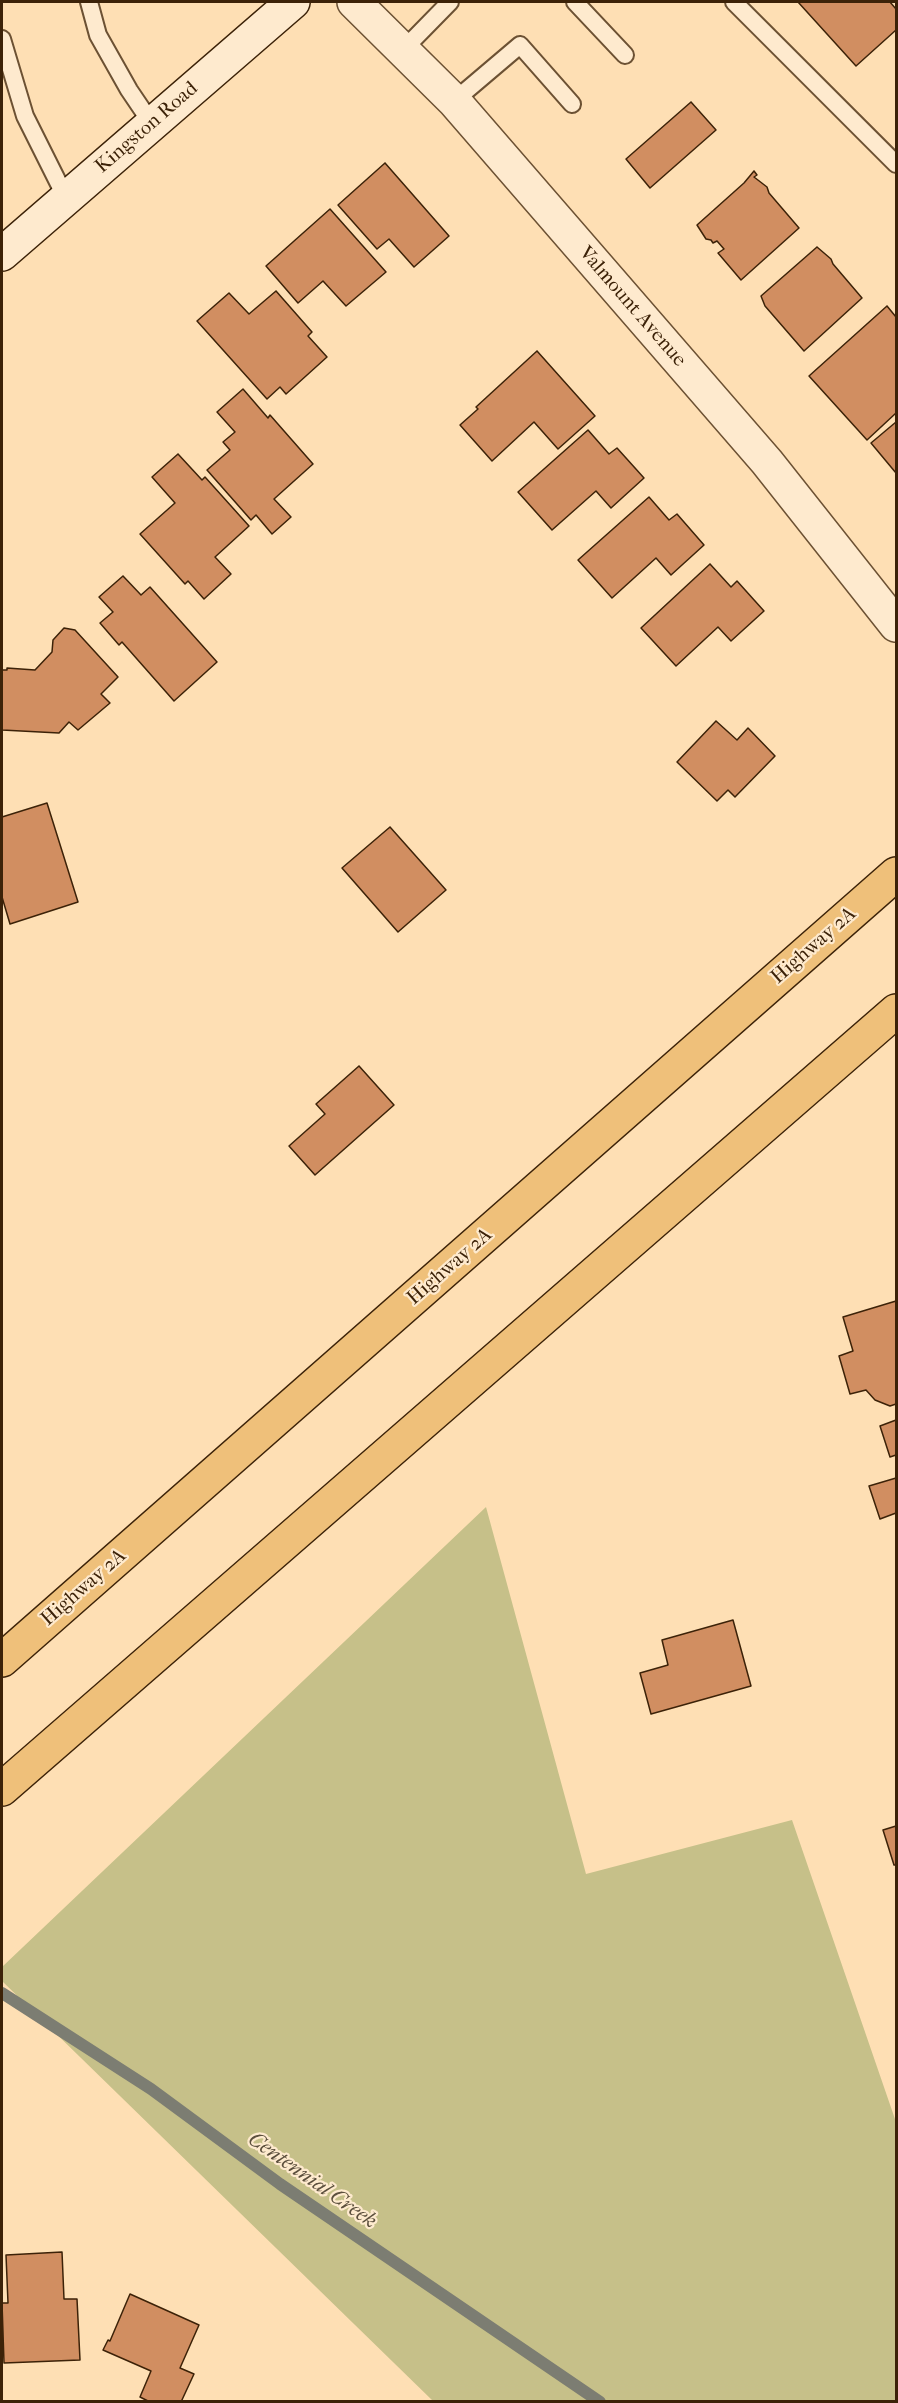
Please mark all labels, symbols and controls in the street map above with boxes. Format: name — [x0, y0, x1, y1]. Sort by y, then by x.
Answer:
street label: Kingston Road — [91, 77, 203, 179]
street label: Valmount Avenue — [573, 242, 691, 372]
street label: Highway 2A — [767, 903, 861, 989]
street label: Highway 2A — [403, 1224, 497, 1310]
street label: Highway 2A — [37, 1545, 131, 1631]
water label: Centennial Creek — [243, 2127, 381, 2235]

